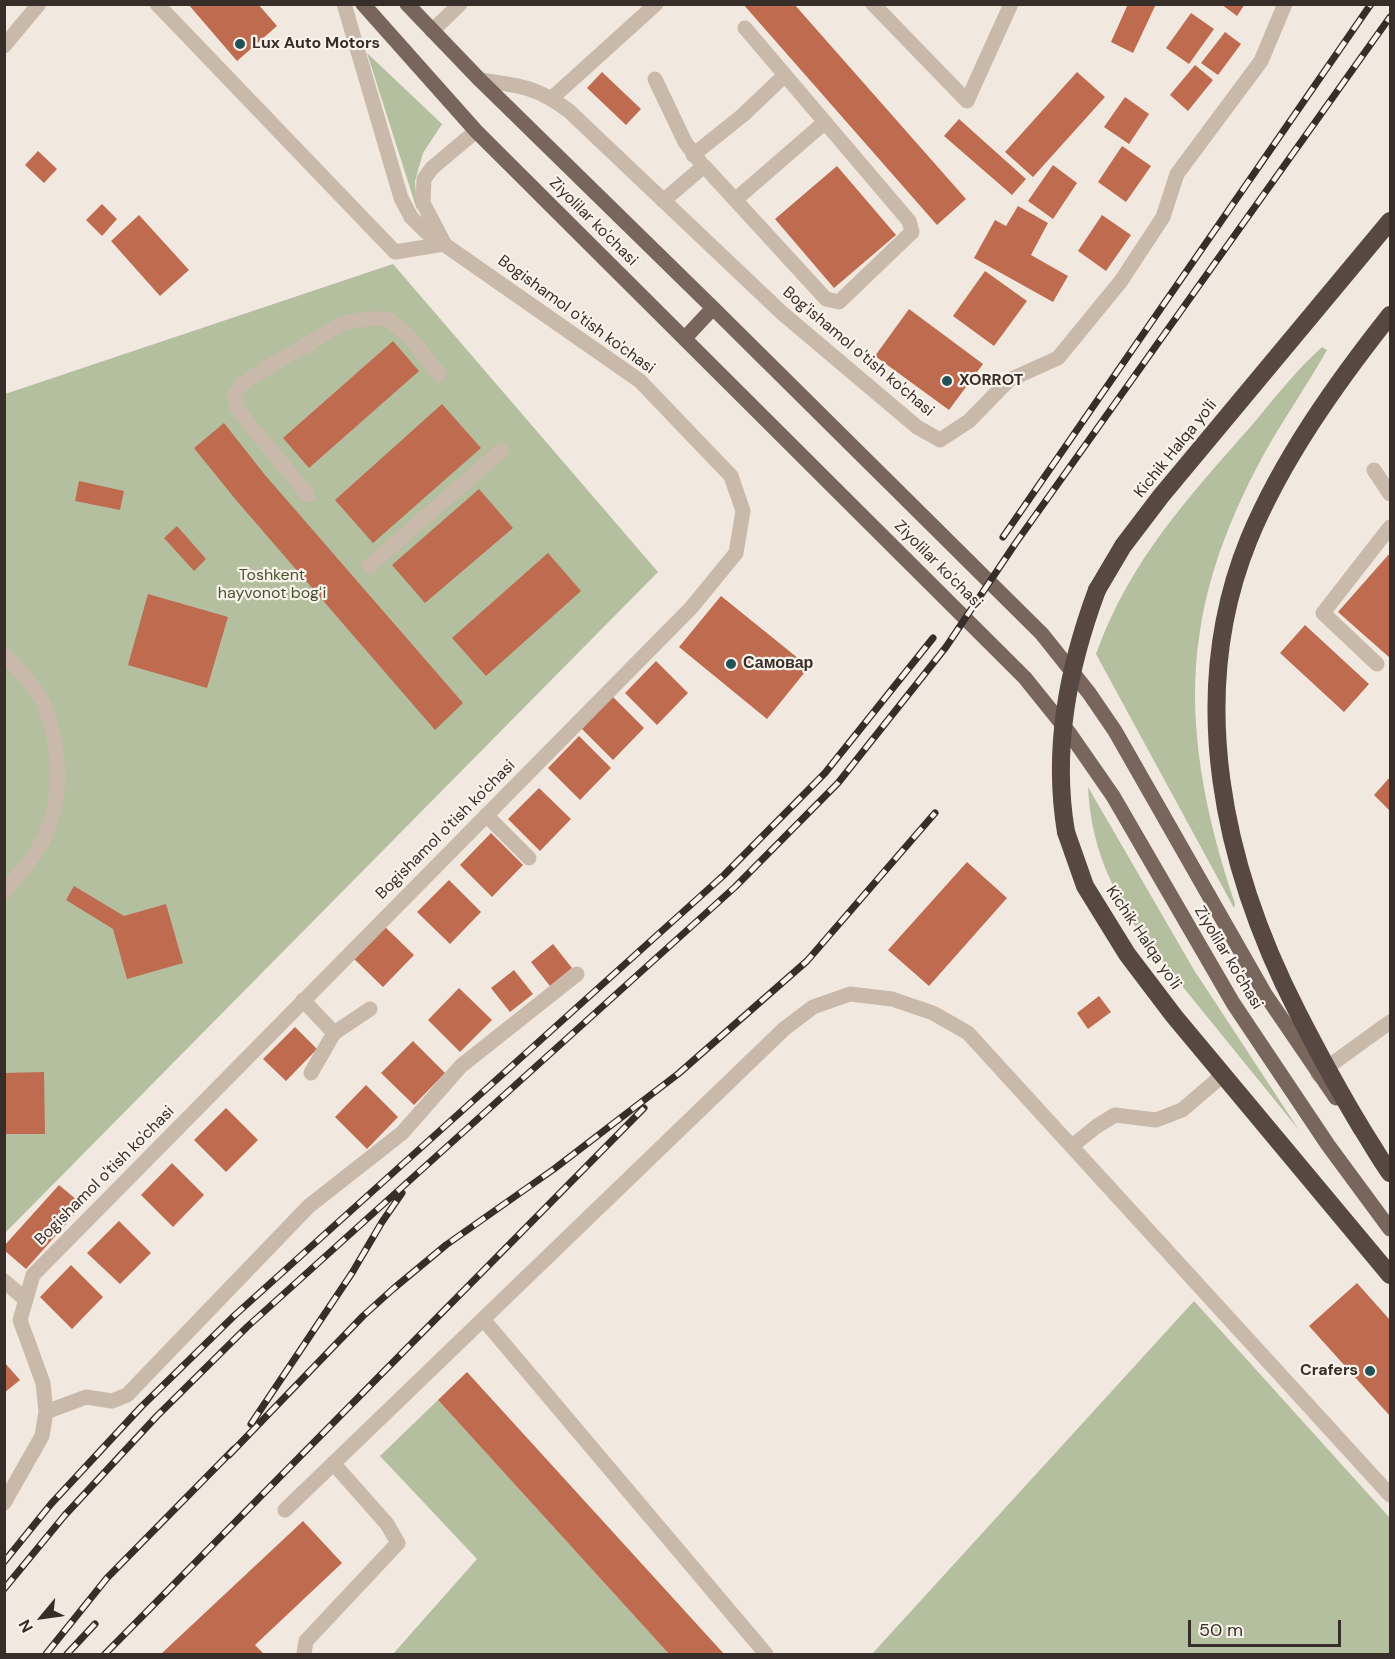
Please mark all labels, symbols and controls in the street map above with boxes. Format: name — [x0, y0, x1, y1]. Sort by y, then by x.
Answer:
place label: Lux Auto Motors — [252, 34, 380, 54]
marker: Lux Auto Motors — [233, 37, 247, 51]
street label: Ziyolilar ko'chasi — [545, 174, 641, 270]
street label: Bogishamol o'tish ko'chasi — [494, 252, 658, 378]
street label: Bog'ishamol o'tish ko'chasi — [778, 283, 938, 421]
place label: XORROT — [959, 371, 1023, 391]
marker: XORROT — [940, 374, 954, 388]
street label: Kichik Halqa yo'li — [1131, 396, 1221, 502]
street label: Ziyolilar ko'chasi — [890, 517, 986, 613]
park label: Toshkent hayvonot bogʻi — [218, 566, 326, 604]
place label: Самовар — [743, 654, 813, 674]
marker: Самовар — [724, 657, 738, 671]
street label: Bogishamol o'tish ko'chasi — [372, 756, 520, 904]
street label: Kichik Halqa yo'li — [1101, 883, 1185, 993]
street label: Ziyolilar ko'chasi — [1190, 903, 1266, 1013]
street label: Bogishamol o'tish ko'chasi — [31, 1102, 179, 1250]
place label: Crafers — [1300, 1361, 1358, 1381]
marker: Crafers — [1363, 1364, 1377, 1378]
north arrow — [12, 1587, 72, 1647]
scale bar — [1191, 1608, 1344, 1646]
text: N — [14, 1616, 38, 1636]
text: 50 m — [1199, 1618, 1243, 1642]

